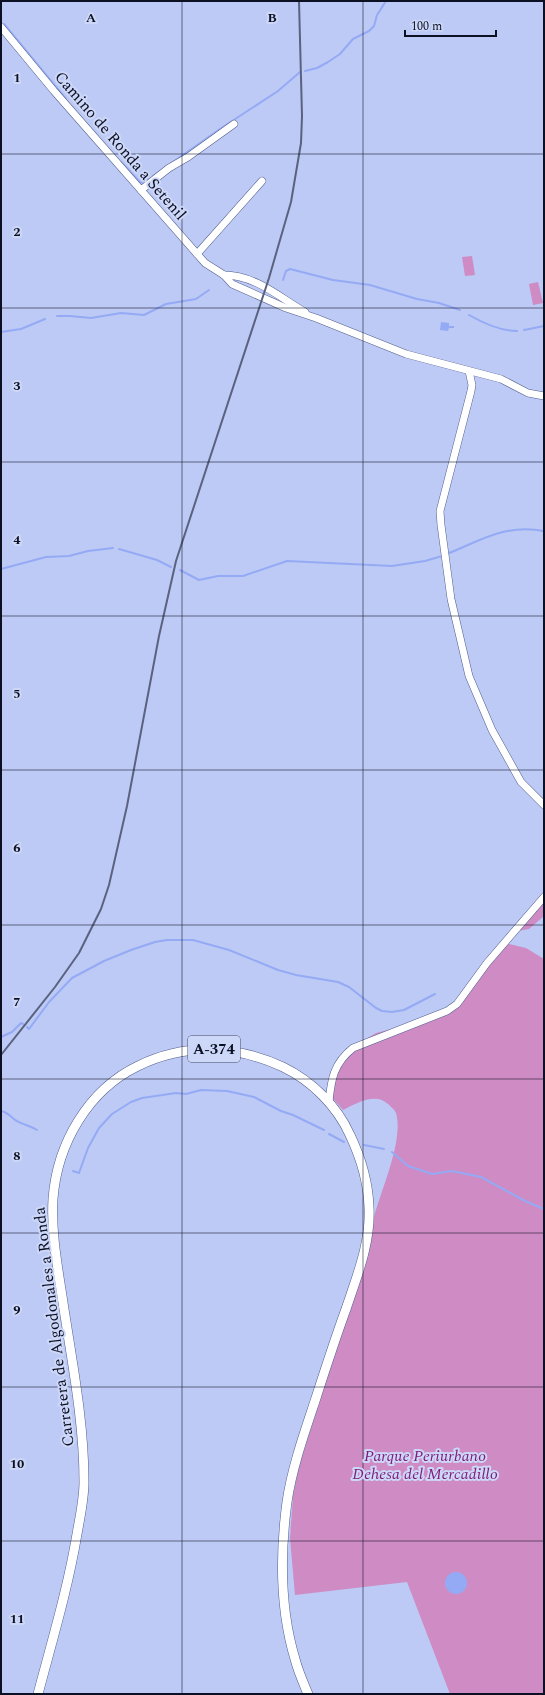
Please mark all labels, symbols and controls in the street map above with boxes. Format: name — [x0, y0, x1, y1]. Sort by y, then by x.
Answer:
text: A — [86, 8, 96, 28]
text: B — [267, 8, 277, 28]
scale bar — [405, 12, 496, 38]
text: 100 m — [411, 17, 442, 36]
street label: Camino de Ronda a Setenil — [49, 66, 192, 226]
text: 1 — [13, 68, 21, 88]
text: 2 — [13, 222, 21, 242]
text: 3 — [13, 376, 21, 396]
text: 4 — [13, 530, 21, 550]
text: 5 — [13, 684, 21, 704]
text: 6 — [13, 838, 21, 858]
text: 7 — [13, 992, 21, 1012]
road number: A-374 — [188, 1036, 240, 1062]
text: 8 — [13, 1146, 21, 1166]
street label: Carretera de Algodonales a Ronda — [27, 1206, 81, 1448]
text: 9 — [13, 1300, 21, 1320]
park label: Parque Periurbano Dehesa del Mercadillo — [352, 1444, 498, 1486]
text: 10 — [10, 1454, 24, 1474]
text: 11 — [10, 1609, 24, 1629]

